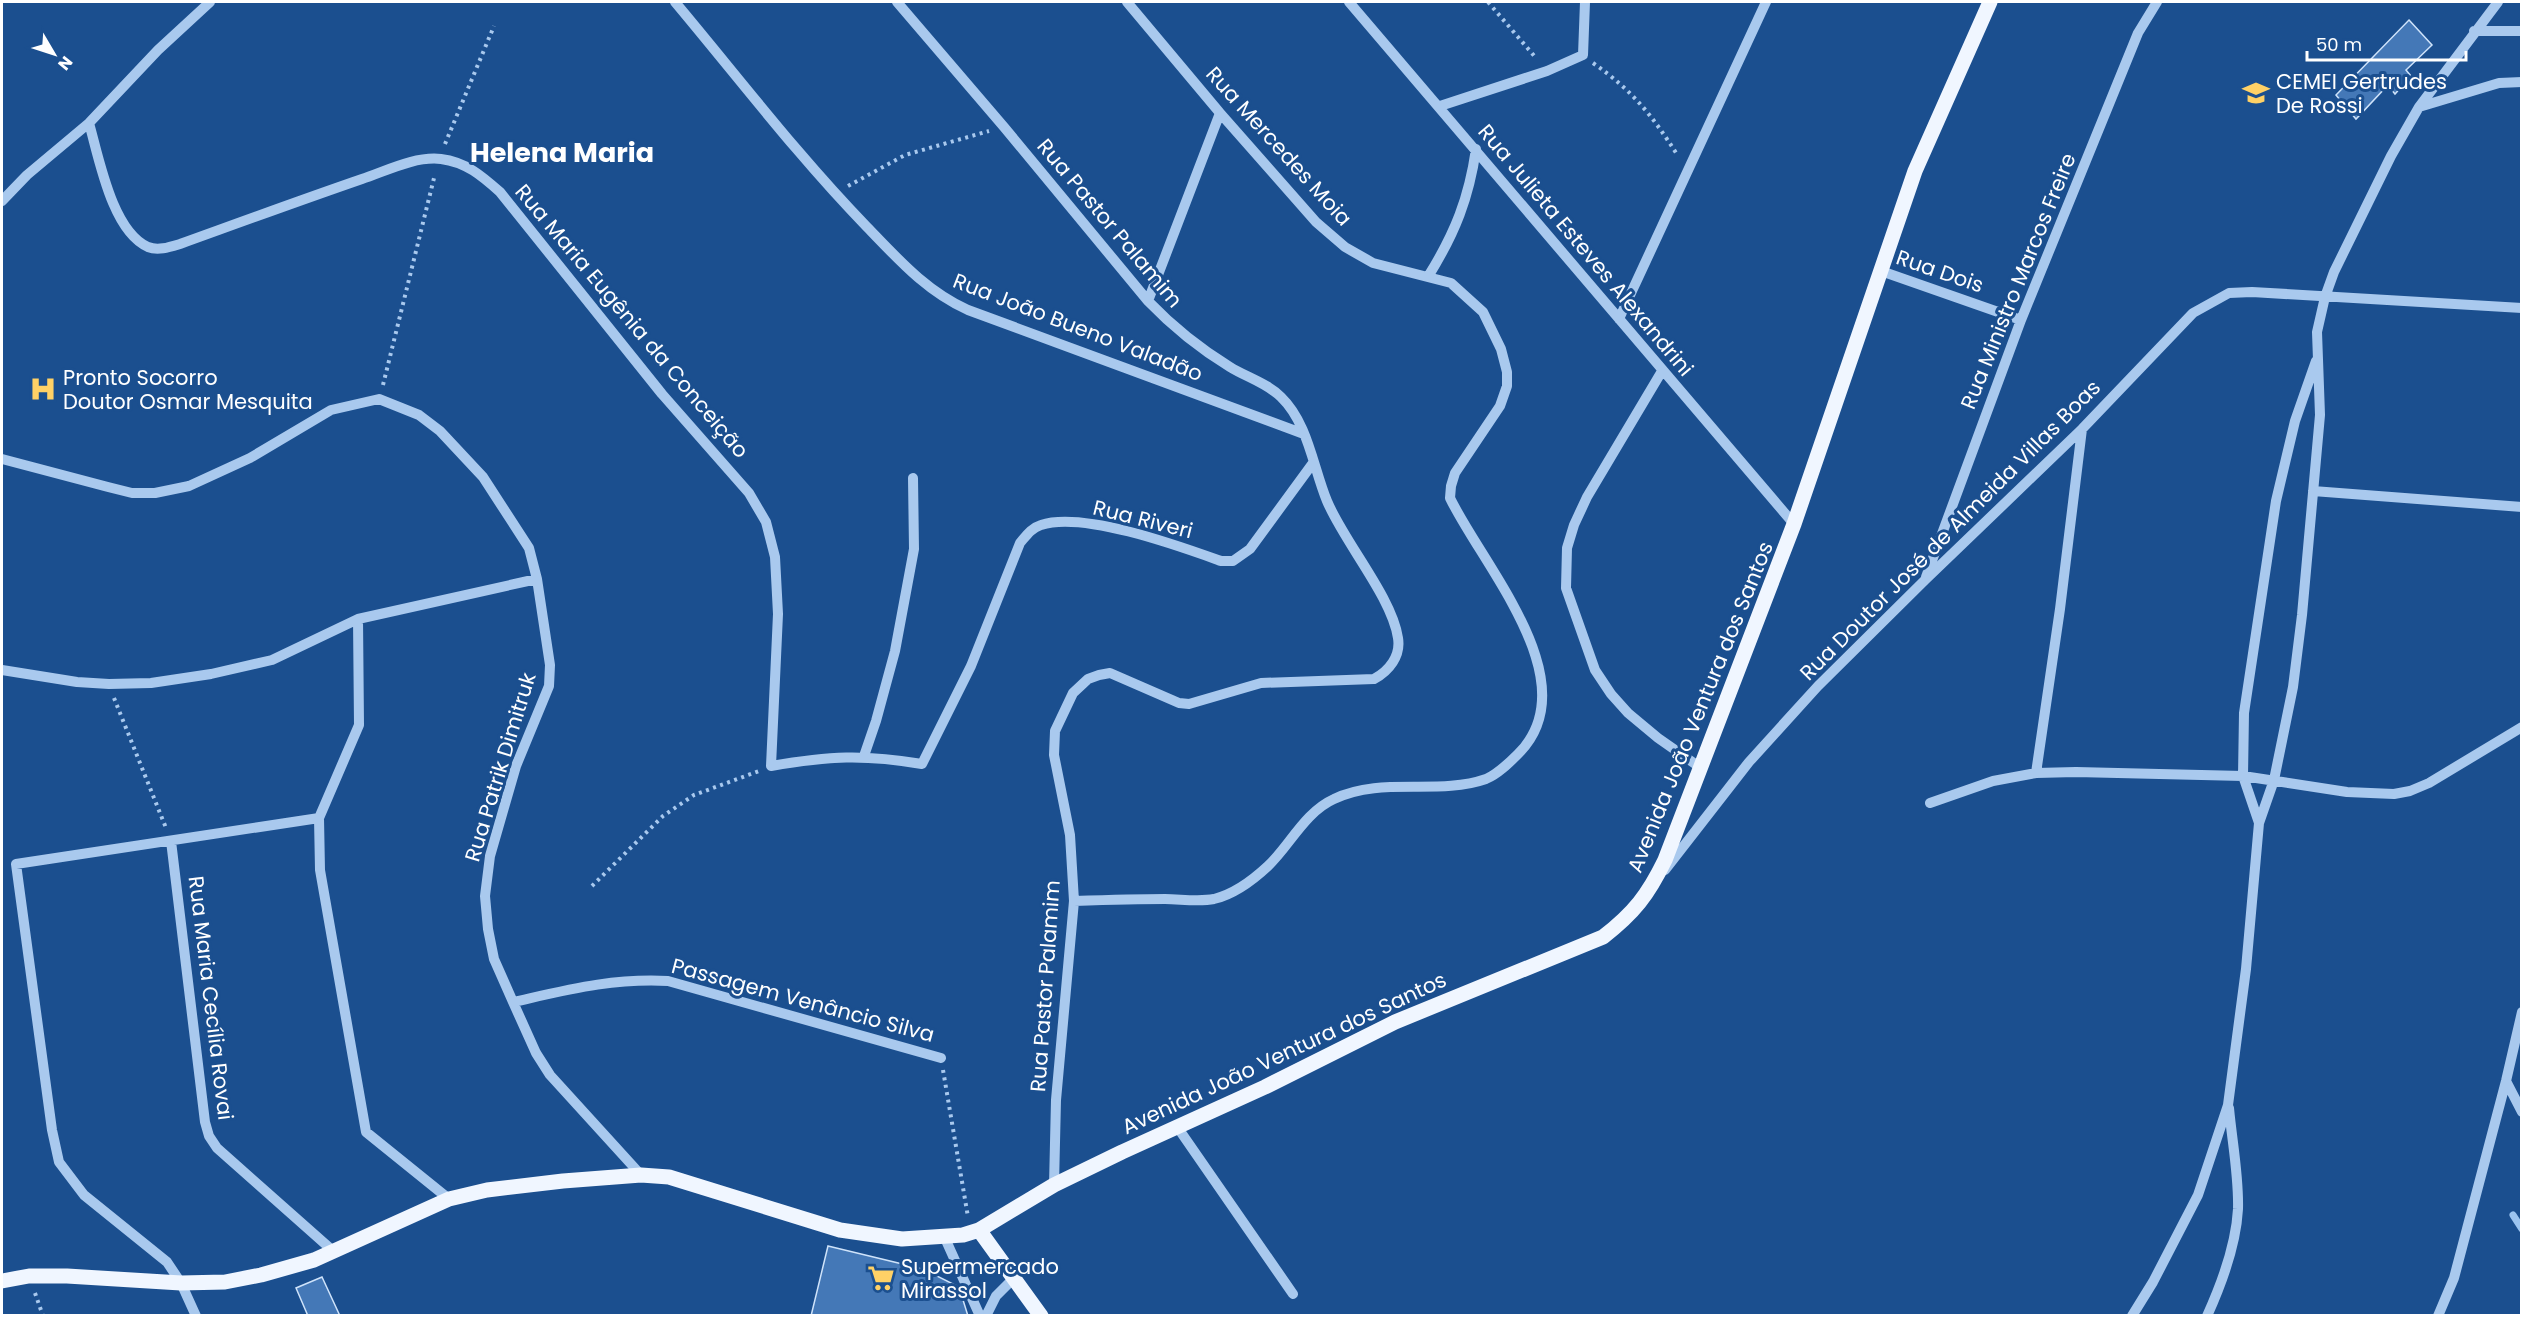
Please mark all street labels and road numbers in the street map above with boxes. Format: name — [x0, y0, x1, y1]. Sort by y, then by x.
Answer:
street label: Rua Mercedes Moia — [1200, 60, 1358, 232]
street label: Rua Julieta Esteves Alexandrini — [1472, 118, 1700, 382]
street label: Rua Pastor Palamim — [1031, 132, 1189, 314]
street label: Rua Ministro Marcos Freire — [1953, 149, 2083, 413]
street label: Rua Maria Eugênia da Conceição — [509, 178, 755, 464]
street label: Rua Dois — [1893, 243, 1987, 299]
street label: Rua João Bueno Valadão — [949, 266, 1207, 388]
street label: Rua Doutor José de Almeida Villas Boas — [1793, 373, 2107, 687]
street label: Rua Riveri — [1090, 493, 1196, 545]
street label: Avenida João Ventura dos Santos — [1620, 537, 1780, 877]
street label: Rua Patrik Dimitruk — [457, 669, 543, 865]
street label: Rua Maria Cecília Rovai — [182, 874, 240, 1122]
street label: Rua Pastor Palamim — [1023, 879, 1067, 1093]
street label: Passagem Venâncio Silva — [668, 951, 938, 1049]
street label: Avenida João Ventura dos Santos — [1117, 965, 1451, 1141]

